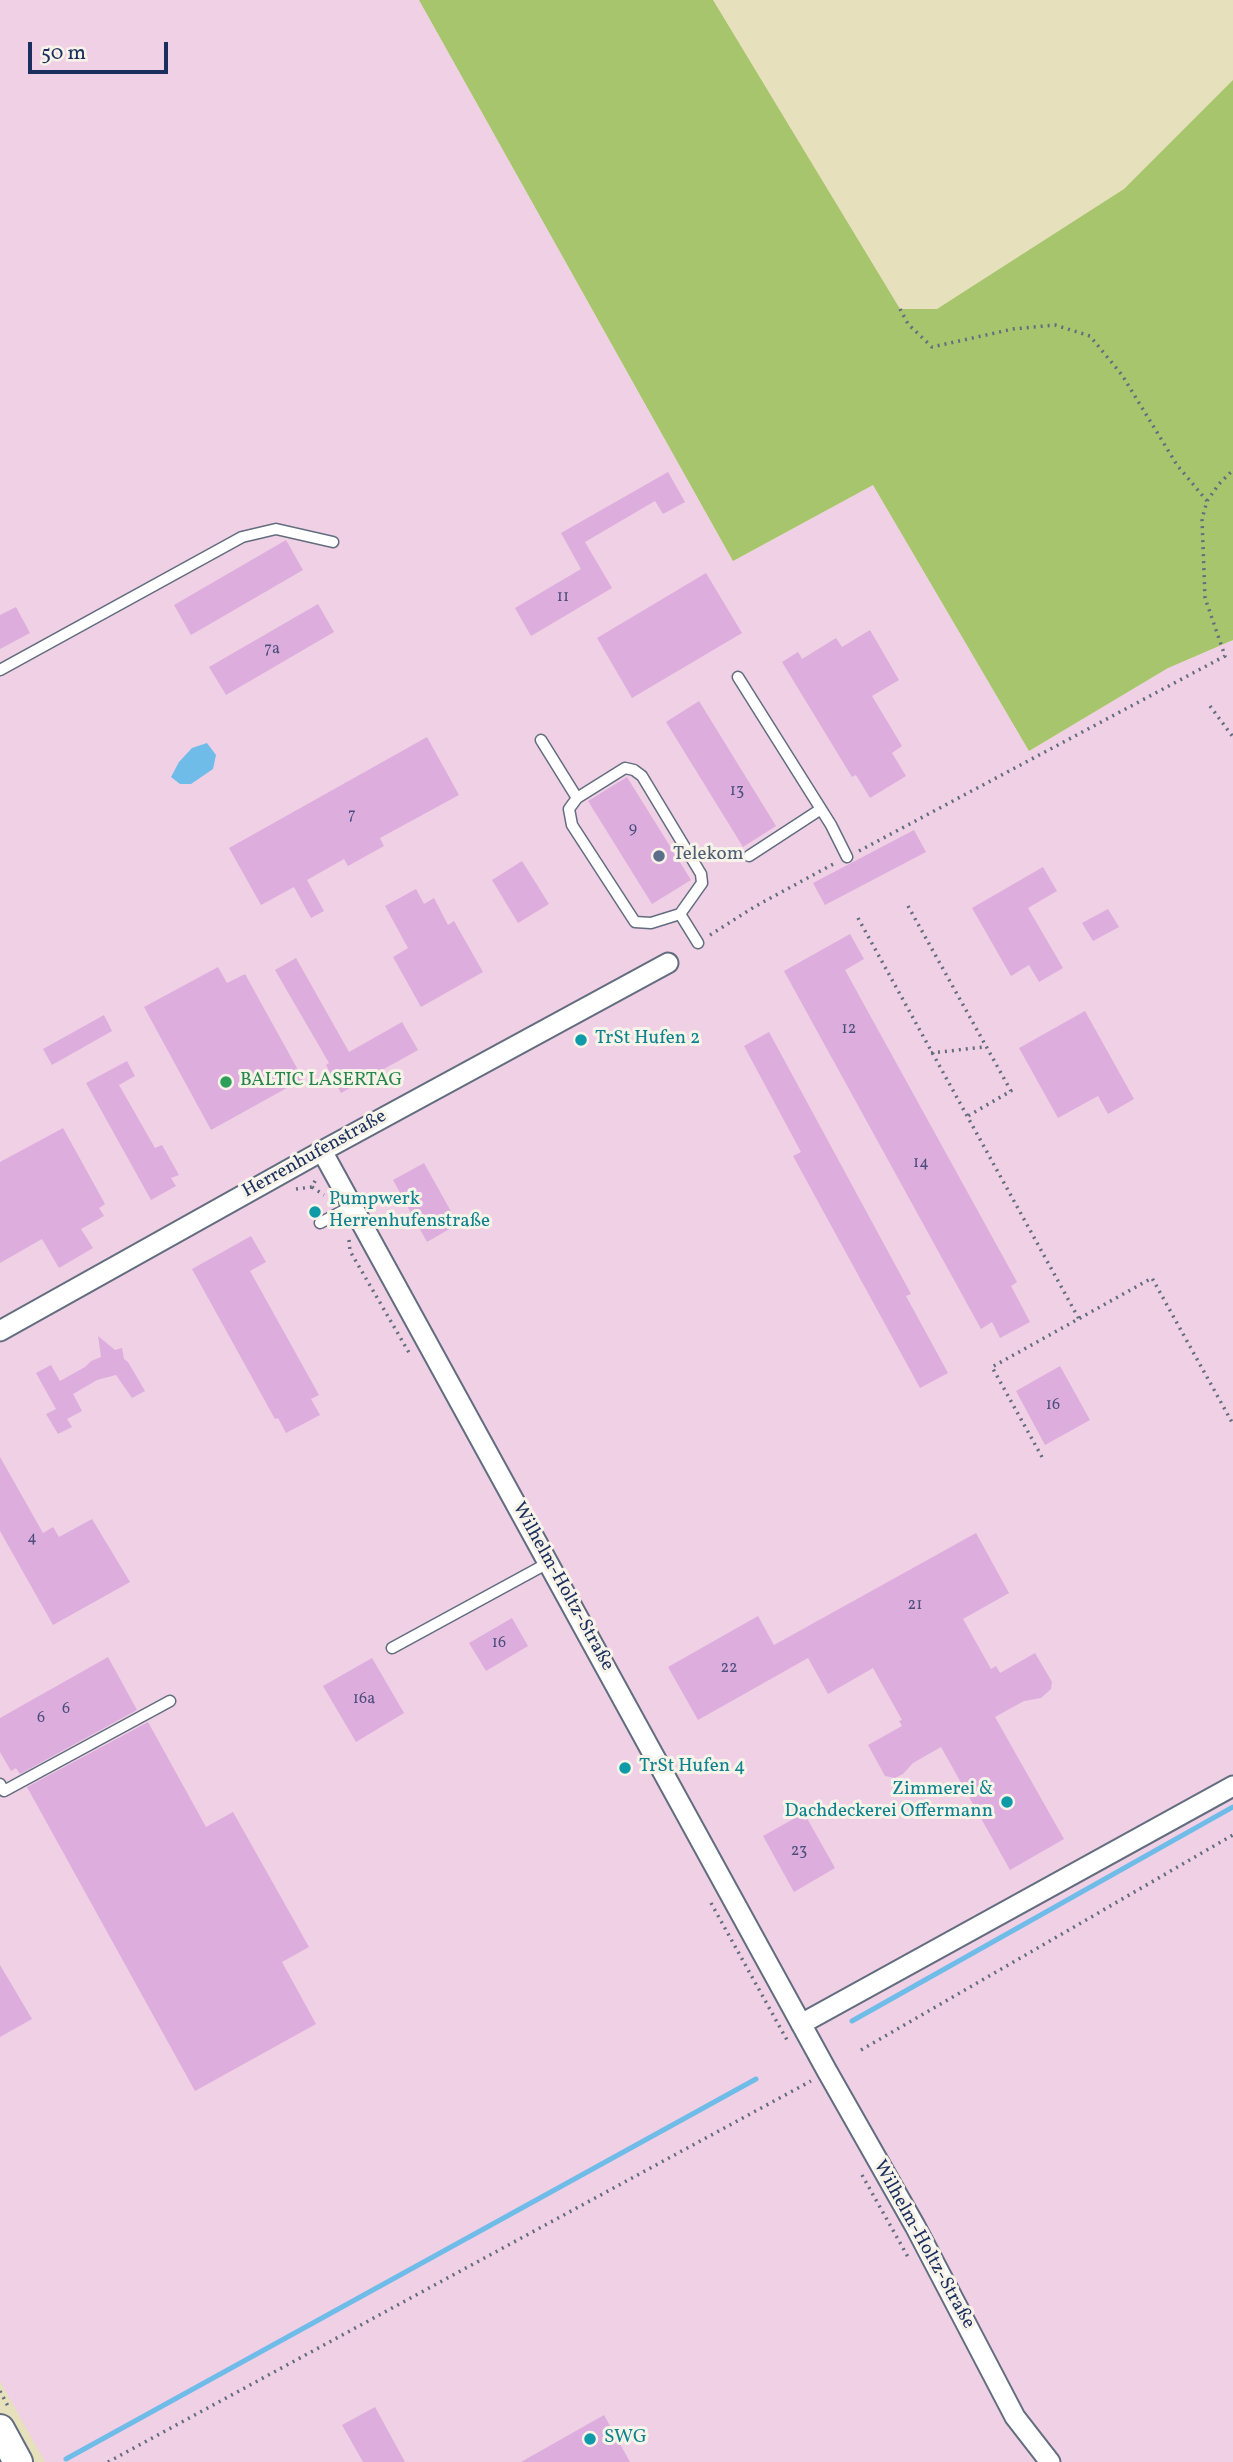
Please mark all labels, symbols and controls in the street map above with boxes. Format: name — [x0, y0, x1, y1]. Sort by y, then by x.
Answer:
scale bar — [32, 28, 172, 72]
text: 50 m — [41, 39, 86, 68]
house number: 11 — [557, 588, 569, 608]
house number: 7a — [264, 640, 280, 660]
house number: 13 — [730, 782, 744, 802]
house number: 7 — [348, 806, 356, 826]
house number: 9 — [629, 820, 637, 840]
place label: Telekom — [673, 845, 743, 867]
marker: Telekom — [651, 848, 667, 864]
house number: 12 — [842, 1020, 856, 1040]
place label: TrSt Hufen 2 — [595, 1029, 700, 1051]
marker: TrSt Hufen 2 — [573, 1032, 589, 1048]
place label: BALTIC LASERTAG — [240, 1071, 402, 1093]
marker: BALTIC LASERTAG — [218, 1074, 234, 1090]
street label: Herrenhufenstraße — [239, 1106, 391, 1204]
house number: 14 — [913, 1154, 929, 1174]
place label: Pumpwerk Herrenhufenstraße — [329, 1190, 490, 1234]
marker: Pumpwerk Herrenhufenstraße — [307, 1204, 323, 1220]
house number: 16 — [1046, 1396, 1060, 1416]
street label: Wilhelm-Holtz-Straße — [506, 1499, 618, 1675]
house number: 4 — [27, 1529, 37, 1549]
house number: 21 — [908, 1596, 922, 1616]
house number: 16 — [492, 1634, 506, 1654]
house number: 22 — [720, 1659, 738, 1679]
house number: 16a — [353, 1690, 375, 1710]
house number: 6 — [62, 1700, 70, 1720]
house number: 6 — [37, 1709, 45, 1729]
place label: TrSt Hufen 4 — [639, 1757, 745, 1779]
marker: TrSt Hufen 4 — [617, 1760, 633, 1776]
place label: Zimmerei & Dachdeckerei Offermann — [785, 1780, 993, 1824]
marker: Zimmerei & Dachdeckerei Offermann — [999, 1794, 1015, 1810]
house number: 23 — [791, 1842, 807, 1862]
street label: Wilhelm-Holtz-Straße — [867, 2157, 979, 2333]
place label: SWG — [604, 2428, 647, 2450]
marker: SWG — [582, 2431, 598, 2447]

